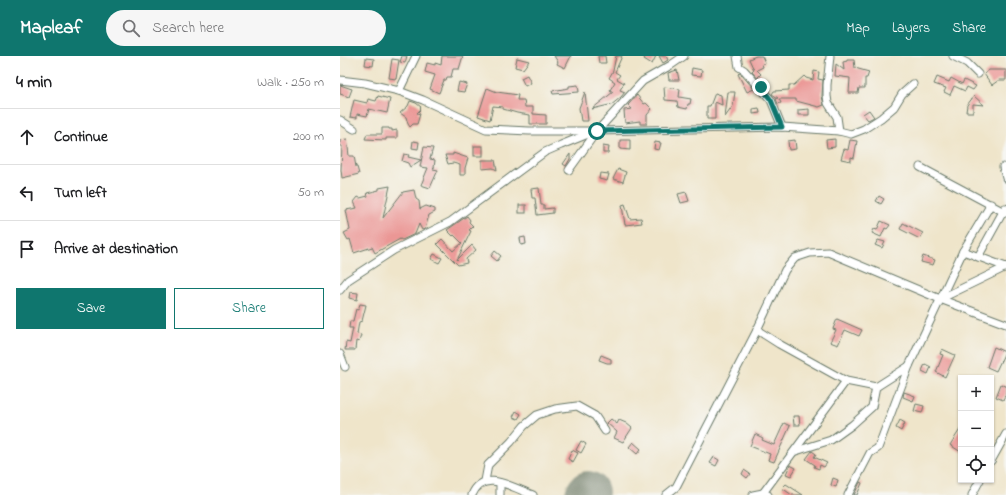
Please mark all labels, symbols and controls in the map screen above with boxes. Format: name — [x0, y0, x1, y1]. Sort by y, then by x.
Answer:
search box — [106, 10, 386, 46]
text: Mapleaf — [20, 15, 82, 42]
icon: search — [120, 17, 142, 39]
text: Search here — [152, 17, 224, 39]
text: Map — [846, 18, 870, 39]
text: Layers — [892, 18, 930, 39]
text: Share — [952, 18, 986, 39]
text: 4 min — [16, 70, 52, 95]
text: Walk · 250 m — [257, 73, 324, 92]
route end — [752, 78, 770, 96]
route start — [588, 122, 606, 140]
icon: ahead — [16, 126, 38, 148]
text: Continue — [54, 126, 108, 148]
text: 200 m — [293, 127, 324, 146]
icon: left — [16, 182, 38, 204]
text: Turn left — [54, 182, 107, 204]
text: 50 m — [298, 183, 324, 202]
icon: arrive — [16, 238, 38, 260]
text: Arrive at destination — [54, 238, 178, 260]
button: Save — [16, 288, 166, 329]
button: Share — [174, 288, 324, 329]
map controls — [958, 375, 994, 483]
button: + — [958, 375, 994, 411]
button: − — [958, 411, 994, 447]
button: locate — [958, 447, 994, 483]

